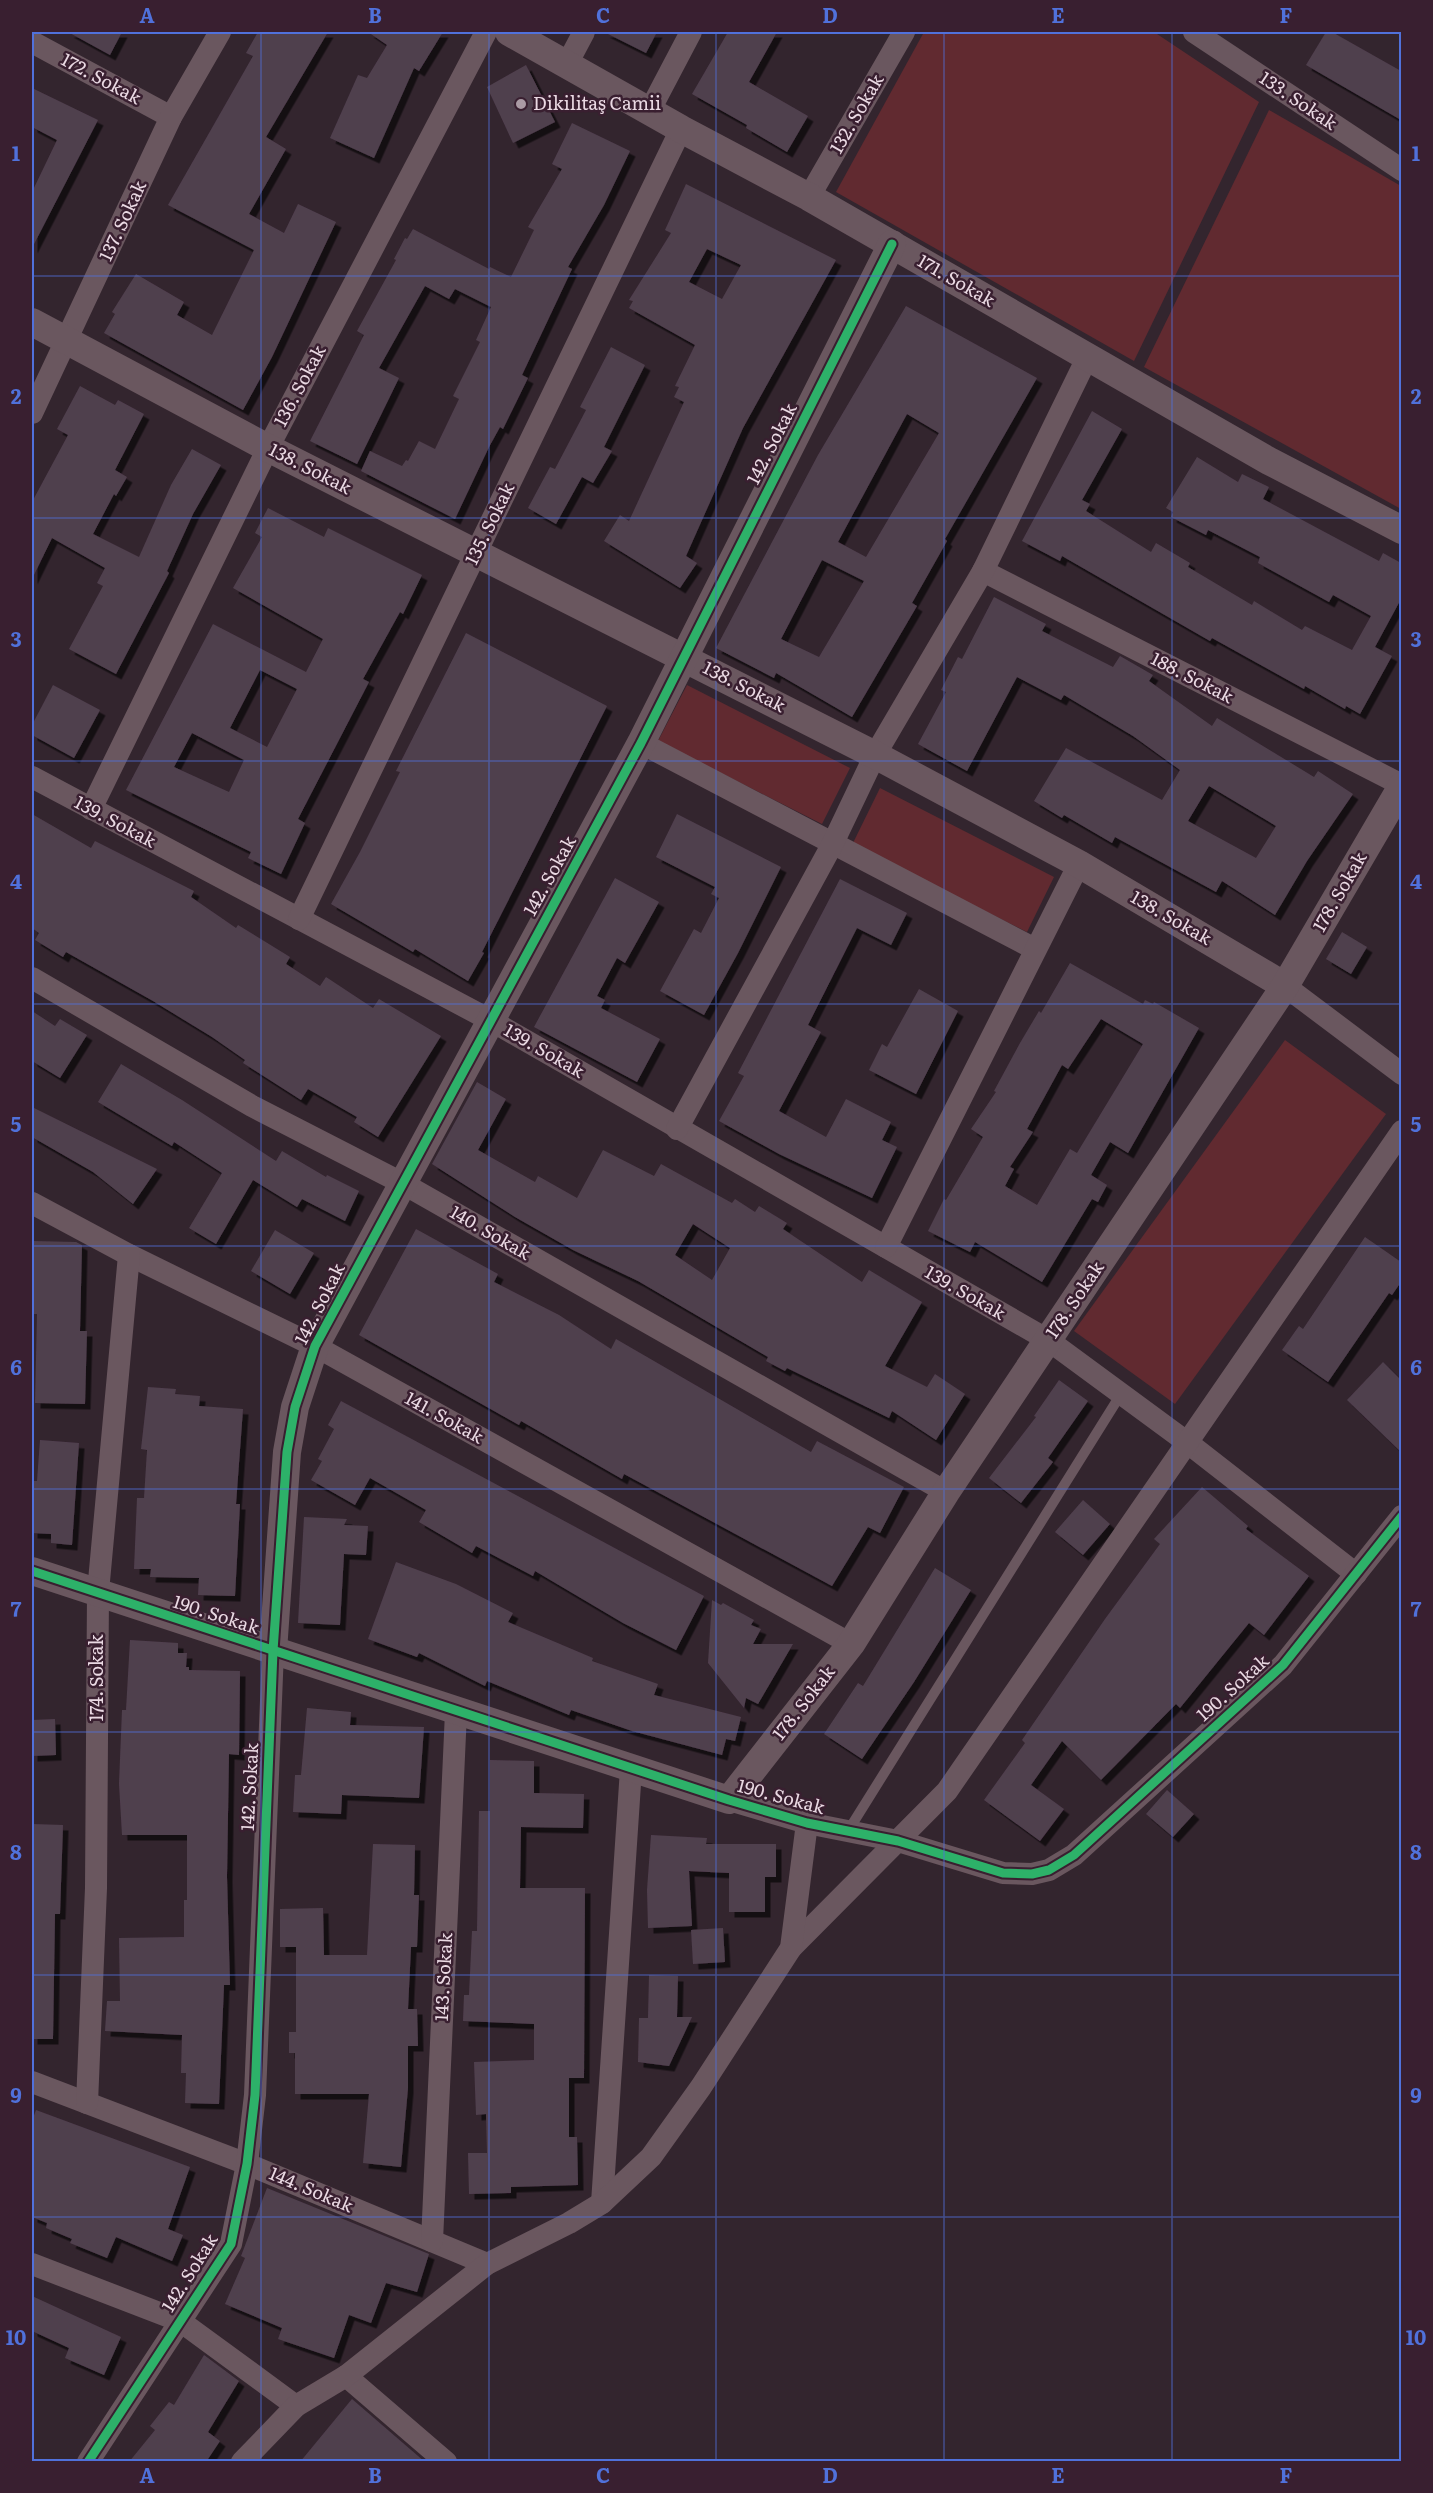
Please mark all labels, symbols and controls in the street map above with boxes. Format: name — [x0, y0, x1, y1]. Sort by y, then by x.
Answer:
text: A — [139, 0, 155, 29]
text: B — [368, 0, 382, 29]
text: C — [596, 0, 610, 29]
text: D — [822, 0, 838, 29]
text: E — [1051, 0, 1065, 29]
text: F — [1280, 0, 1293, 29]
street label: 172. Sokak — [57, 45, 147, 111]
street label: 133. Sokak — [1255, 64, 1344, 136]
street label: 132. Sokak — [822, 68, 890, 158]
place label: Dikilitaş Camii — [533, 89, 661, 116]
marker: Dikilitaş Camii — [514, 97, 528, 111]
text: 1 — [12, 137, 20, 167]
text: 1 — [1412, 137, 1420, 167]
street label: 137. Sokak — [91, 175, 153, 265]
street label: 171. Sokak — [913, 247, 1001, 313]
street label: 136. Sokak — [266, 339, 332, 431]
text: 2 — [11, 380, 22, 410]
text: 2 — [1411, 380, 1422, 410]
street label: 142. Sokak — [739, 397, 803, 489]
street label: 138. Sokak — [265, 435, 357, 500]
street label: 135. Sokak — [457, 477, 521, 569]
text: 3 — [10, 623, 22, 653]
text: 3 — [1410, 623, 1422, 653]
street label: 188. Sokak — [1147, 644, 1240, 709]
street label: 138. Sokak — [699, 653, 791, 718]
street label: 139. Sokak — [70, 788, 162, 854]
street label: 142. Sokak — [516, 829, 582, 920]
street label: 178. Sokak — [1305, 845, 1373, 936]
text: 4 — [10, 865, 22, 895]
text: 4 — [1410, 865, 1422, 895]
street label: 138. Sokak — [1126, 883, 1218, 951]
street label: 139. Sokak — [500, 1016, 591, 1084]
text: 5 — [11, 1108, 22, 1138]
text: 5 — [1411, 1108, 1422, 1138]
street label: 140. Sokak — [445, 1198, 537, 1266]
street label: 178. Sokak — [1038, 1254, 1110, 1343]
street label: 142. Sokak — [287, 1257, 351, 1349]
street label: 139. Sokak — [921, 1258, 1012, 1326]
text: 6 — [10, 1351, 22, 1381]
text: 6 — [1410, 1351, 1422, 1381]
street label: 141. Sokak — [401, 1384, 490, 1450]
street label: 190. Sokak — [170, 1587, 264, 1641]
text: 7 — [11, 1593, 22, 1623]
text: 7 — [1411, 1593, 1422, 1623]
street label: 174. Sokak — [82, 1634, 109, 1721]
street label: 190. Sokak — [1190, 1646, 1275, 1727]
street label: 178. Sokak — [765, 1658, 841, 1745]
street label: 142. Sokak — [233, 1741, 264, 1832]
street label: 190. Sokak — [735, 1771, 829, 1820]
text: 8 — [10, 1836, 22, 1866]
text: 8 — [1410, 1836, 1422, 1866]
street label: 143. Sokak — [427, 1931, 458, 2022]
text: 9 — [10, 2079, 22, 2109]
text: 9 — [1410, 2079, 1422, 2109]
street label: 144. Sokak — [265, 2159, 359, 2219]
street label: 142. Sokak — [154, 2227, 224, 2317]
text: 10 — [6, 2321, 26, 2351]
text: 10 — [1406, 2321, 1426, 2351]
text: A — [139, 2459, 155, 2489]
text: B — [368, 2459, 382, 2489]
text: C — [596, 2459, 610, 2489]
text: D — [822, 2459, 838, 2489]
text: E — [1051, 2459, 1065, 2489]
text: F — [1280, 2459, 1293, 2489]

